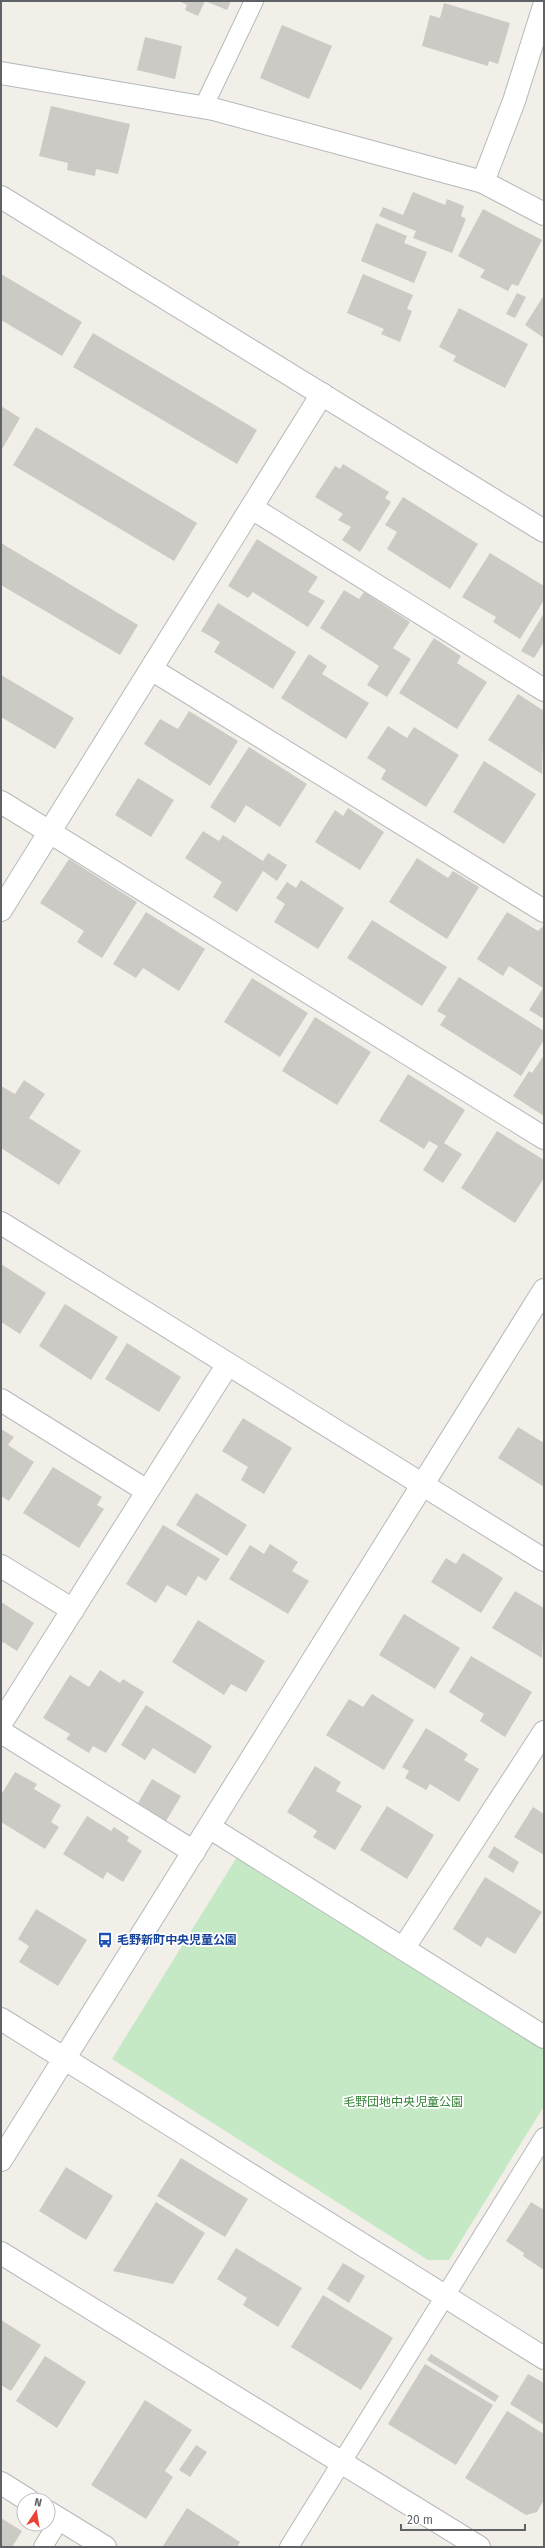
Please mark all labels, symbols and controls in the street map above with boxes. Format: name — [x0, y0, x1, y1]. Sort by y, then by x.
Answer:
bus stop icon: 毛野新町中央児童公園 — [96, 1931, 114, 1949]
place label: 毛野新町中央児童公園 — [117, 1933, 237, 1947]
park label: 毛野団地中央児童公園 — [343, 2095, 463, 2109]
north arrow — [16, 2492, 56, 2532]
text: N — [33, 2496, 43, 2510]
scale bar — [401, 2506, 525, 2532]
text: 20 m — [407, 2513, 433, 2527]

